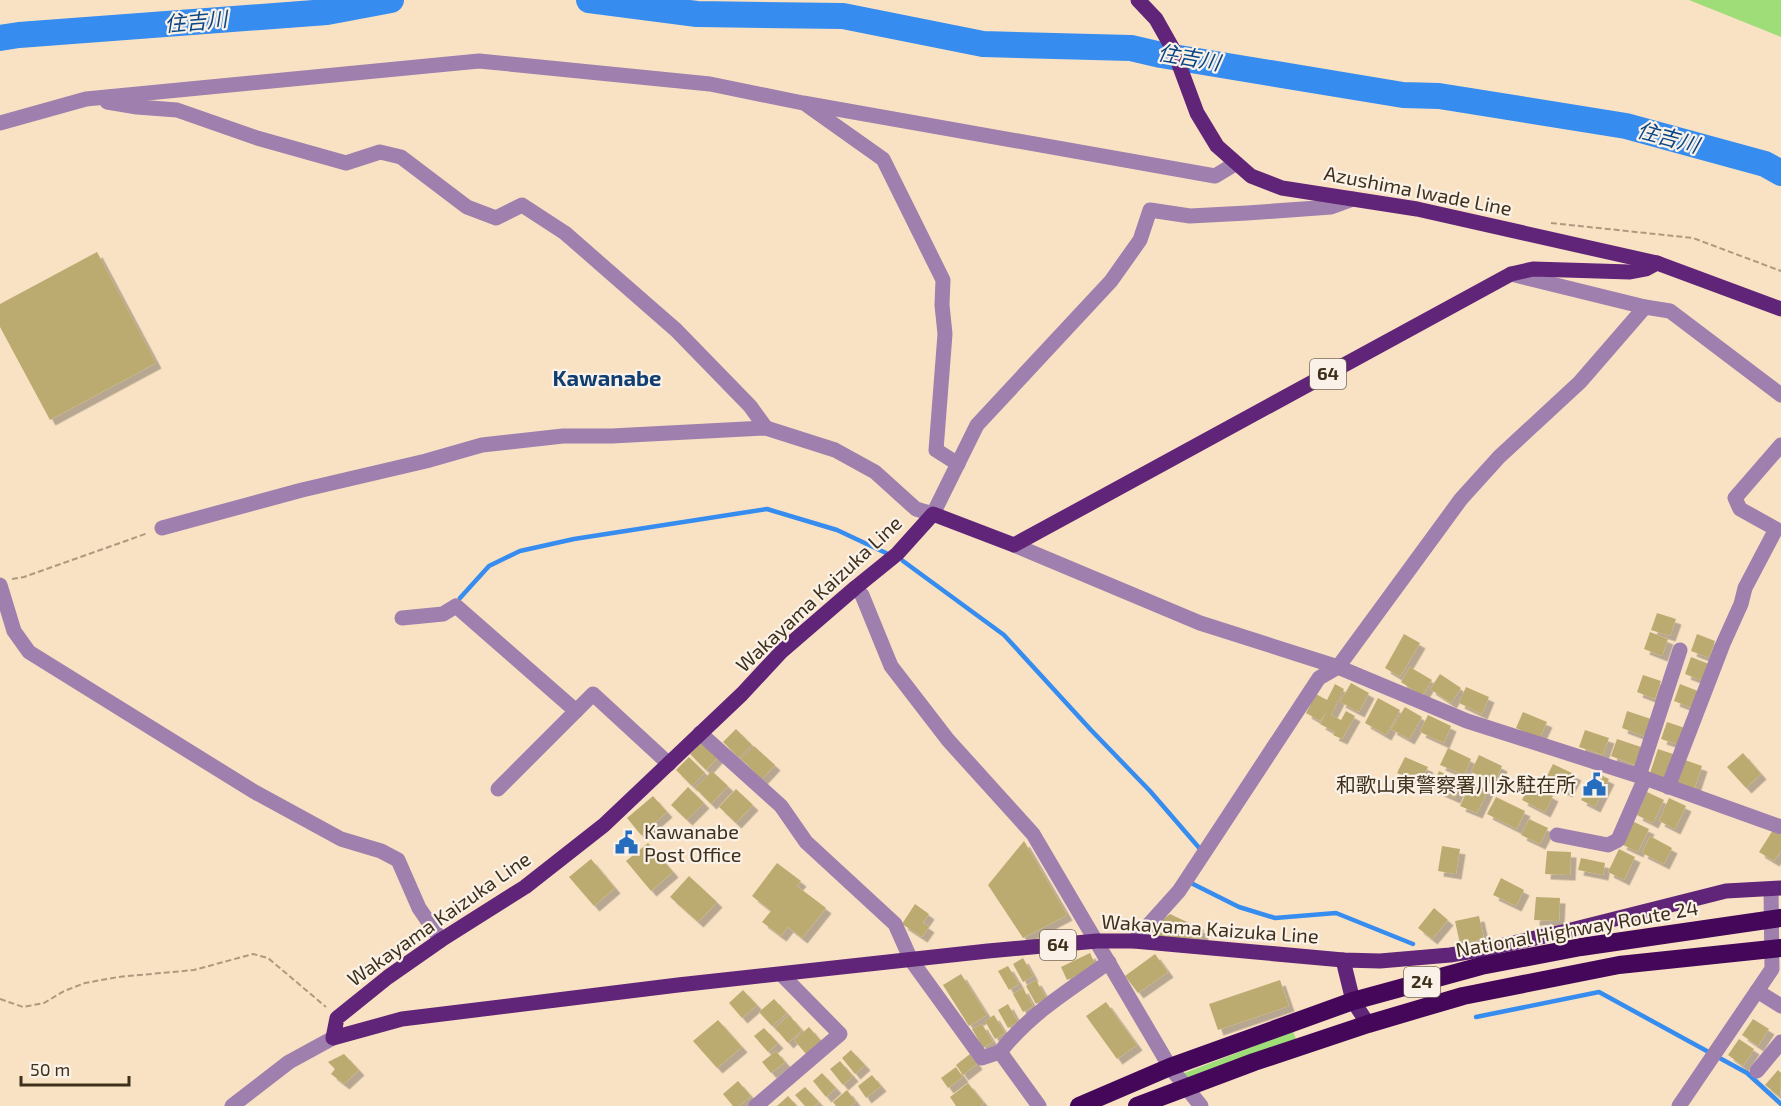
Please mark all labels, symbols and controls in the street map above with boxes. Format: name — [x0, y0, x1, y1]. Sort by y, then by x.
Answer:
water label: 住吉川 — [163, 5, 230, 36]
water label: 住吉川 — [1156, 39, 1224, 75]
water label: 住吉川 — [1635, 116, 1704, 157]
street label: Azushima Iwade Line — [1322, 160, 1514, 220]
road number: 64 — [1310, 359, 1346, 389]
district label: Kawanabe — [553, 364, 661, 390]
street label: Wakayama Kaizuka Line — [730, 510, 906, 676]
place label: 和歌山東警察署川永駐在所 — [1336, 772, 1576, 796]
public building icon: 和歌山東警察署川永駐在所 — [1581, 772, 1607, 798]
place label: Kawanabe Post Office — [644, 819, 742, 866]
public building icon: Kawanabe Post Office — [613, 830, 639, 856]
street label: Wakayama Kaizuka Line — [342, 846, 535, 990]
street label: National Highway Route 24 — [1454, 895, 1700, 961]
street label: Wakayama Kaizuka Line — [1101, 908, 1320, 948]
road number: 64 — [1040, 930, 1076, 960]
road number: 24 — [1404, 967, 1440, 997]
scale bar — [21, 1049, 129, 1087]
text: 50 m — [30, 1058, 70, 1080]

